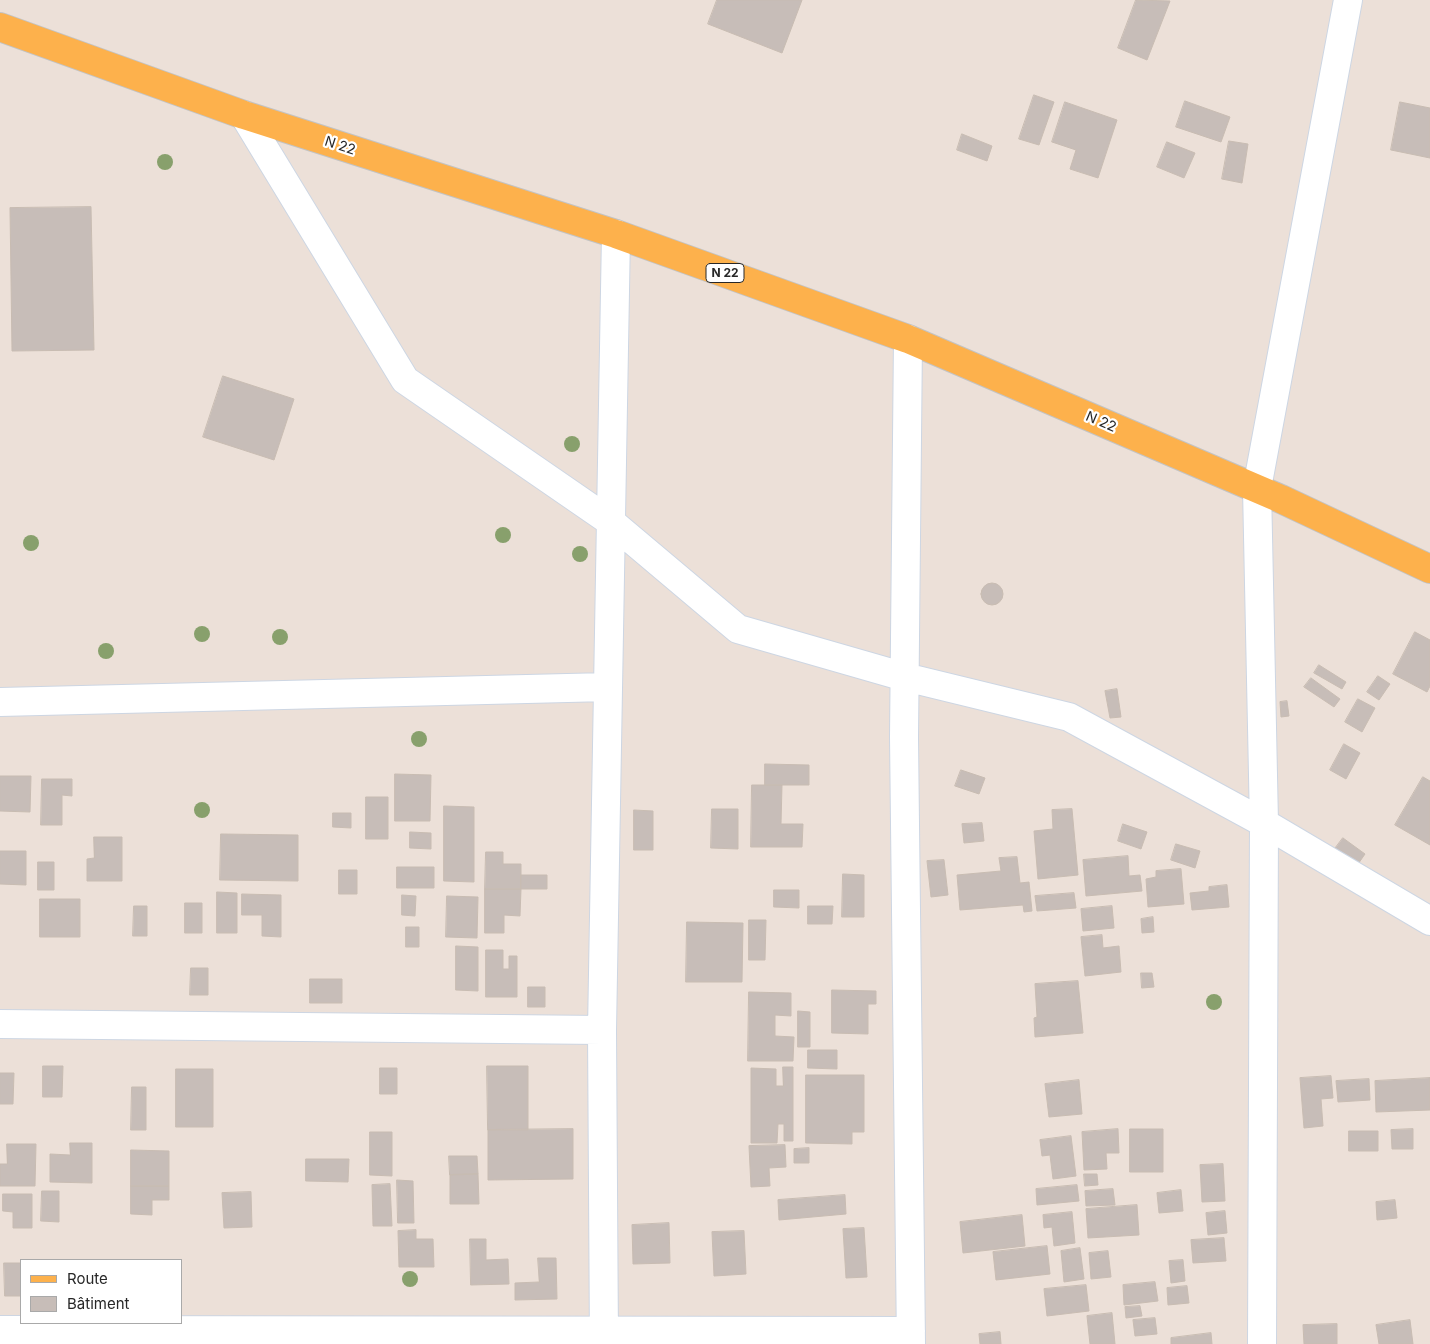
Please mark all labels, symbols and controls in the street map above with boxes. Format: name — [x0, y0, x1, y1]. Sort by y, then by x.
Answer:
street label: N 22 — [322, 133, 358, 159]
road number: N 22 — [706, 264, 744, 282]
street label: N 22 — [1083, 408, 1119, 436]
legend — [20, 1259, 182, 1324]
text: Route — [67, 1269, 108, 1288]
text: Bâtiment — [67, 1294, 129, 1313]

